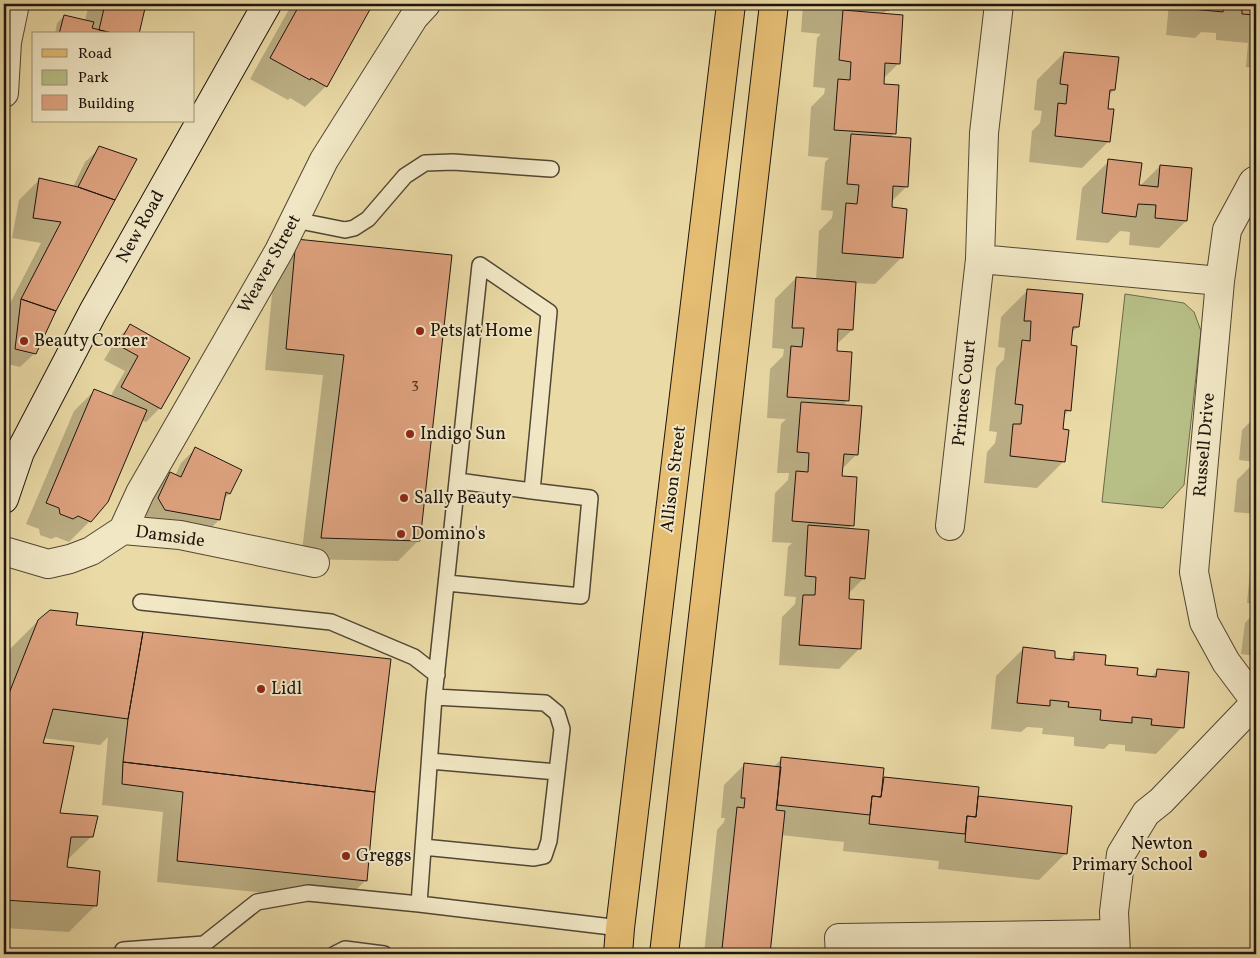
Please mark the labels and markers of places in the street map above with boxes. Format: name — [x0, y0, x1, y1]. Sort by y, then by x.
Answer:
place label: Pets at Home — [430, 319, 532, 344]
marker: Pets at Home — [414, 325, 426, 337]
place label: Beauty Corner — [34, 329, 148, 354]
marker: Beauty Corner — [18, 335, 30, 347]
place label: Indigo Sun — [420, 422, 506, 447]
marker: Indigo Sun — [404, 428, 416, 440]
place label: Sally Beauty — [414, 486, 512, 511]
marker: Sally Beauty — [398, 492, 410, 504]
place label: Domino's — [411, 522, 486, 547]
marker: Domino's — [395, 528, 407, 540]
place label: Lidl — [271, 677, 302, 702]
marker: Lidl — [255, 683, 267, 695]
place label: Newton Primary School — [1072, 832, 1193, 878]
place label: Greggs — [356, 844, 411, 869]
marker: Newton Primary School — [1197, 848, 1209, 860]
marker: Greggs — [340, 850, 352, 862]

